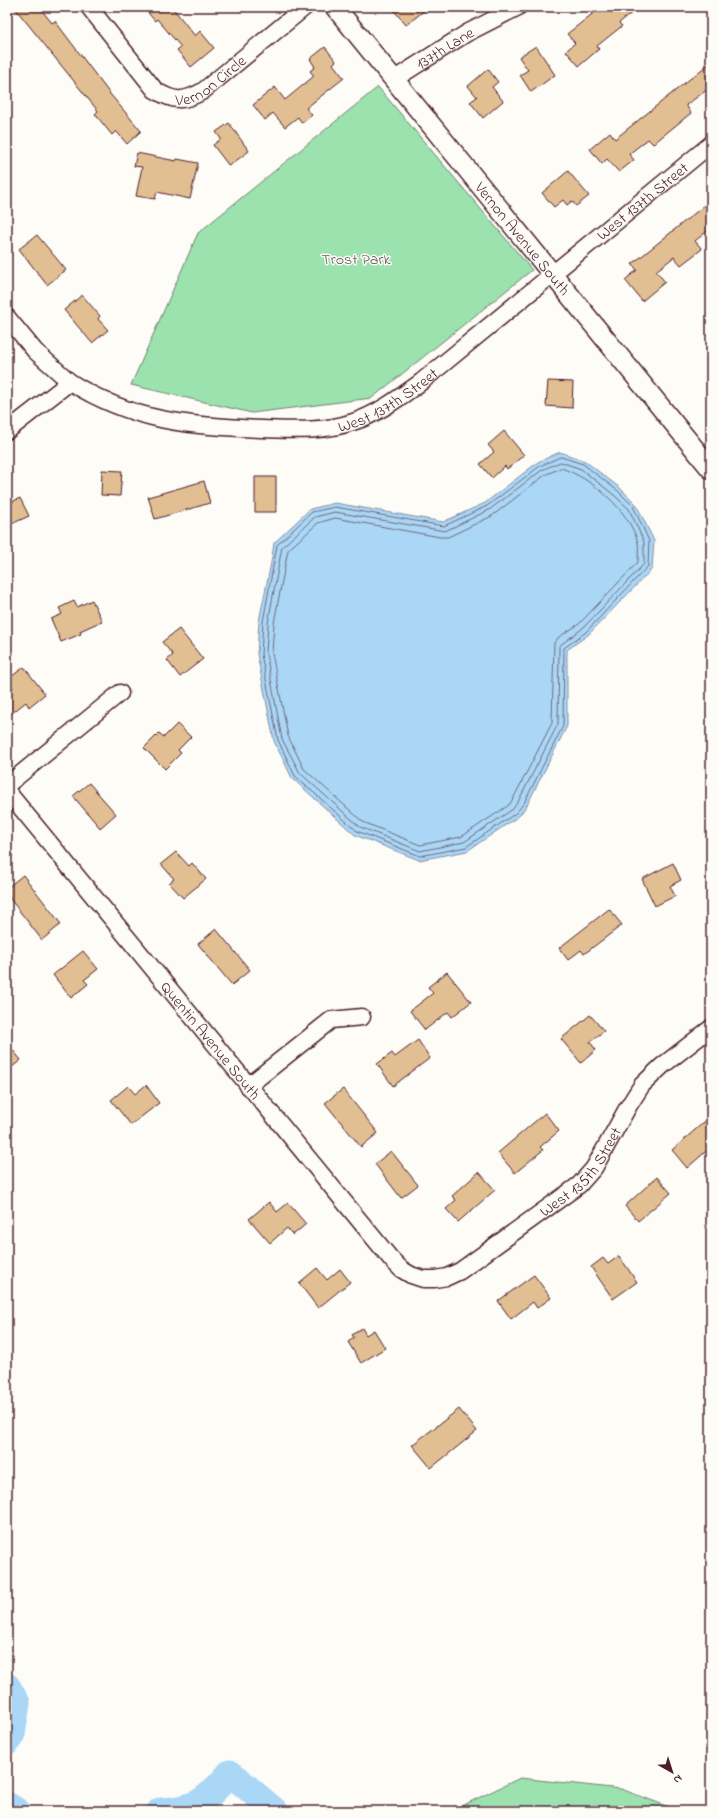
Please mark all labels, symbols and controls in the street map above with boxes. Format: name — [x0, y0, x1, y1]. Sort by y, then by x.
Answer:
street label: 137th Lane — [412, 21, 479, 77]
street label: Vernon Circle — [174, 50, 253, 113]
street label: West 137th Street — [592, 157, 695, 247]
street label: Vernon Avenue South — [467, 177, 575, 301]
park label: Trost Park — [322, 248, 391, 272]
street label: West 137th Street — [336, 362, 444, 440]
street label: Quentin Avenue South — [154, 977, 266, 1106]
street label: West 135th Street — [535, 1123, 629, 1224]
north arrow — [652, 1752, 692, 1792]
text: N — [670, 1770, 686, 1788]

